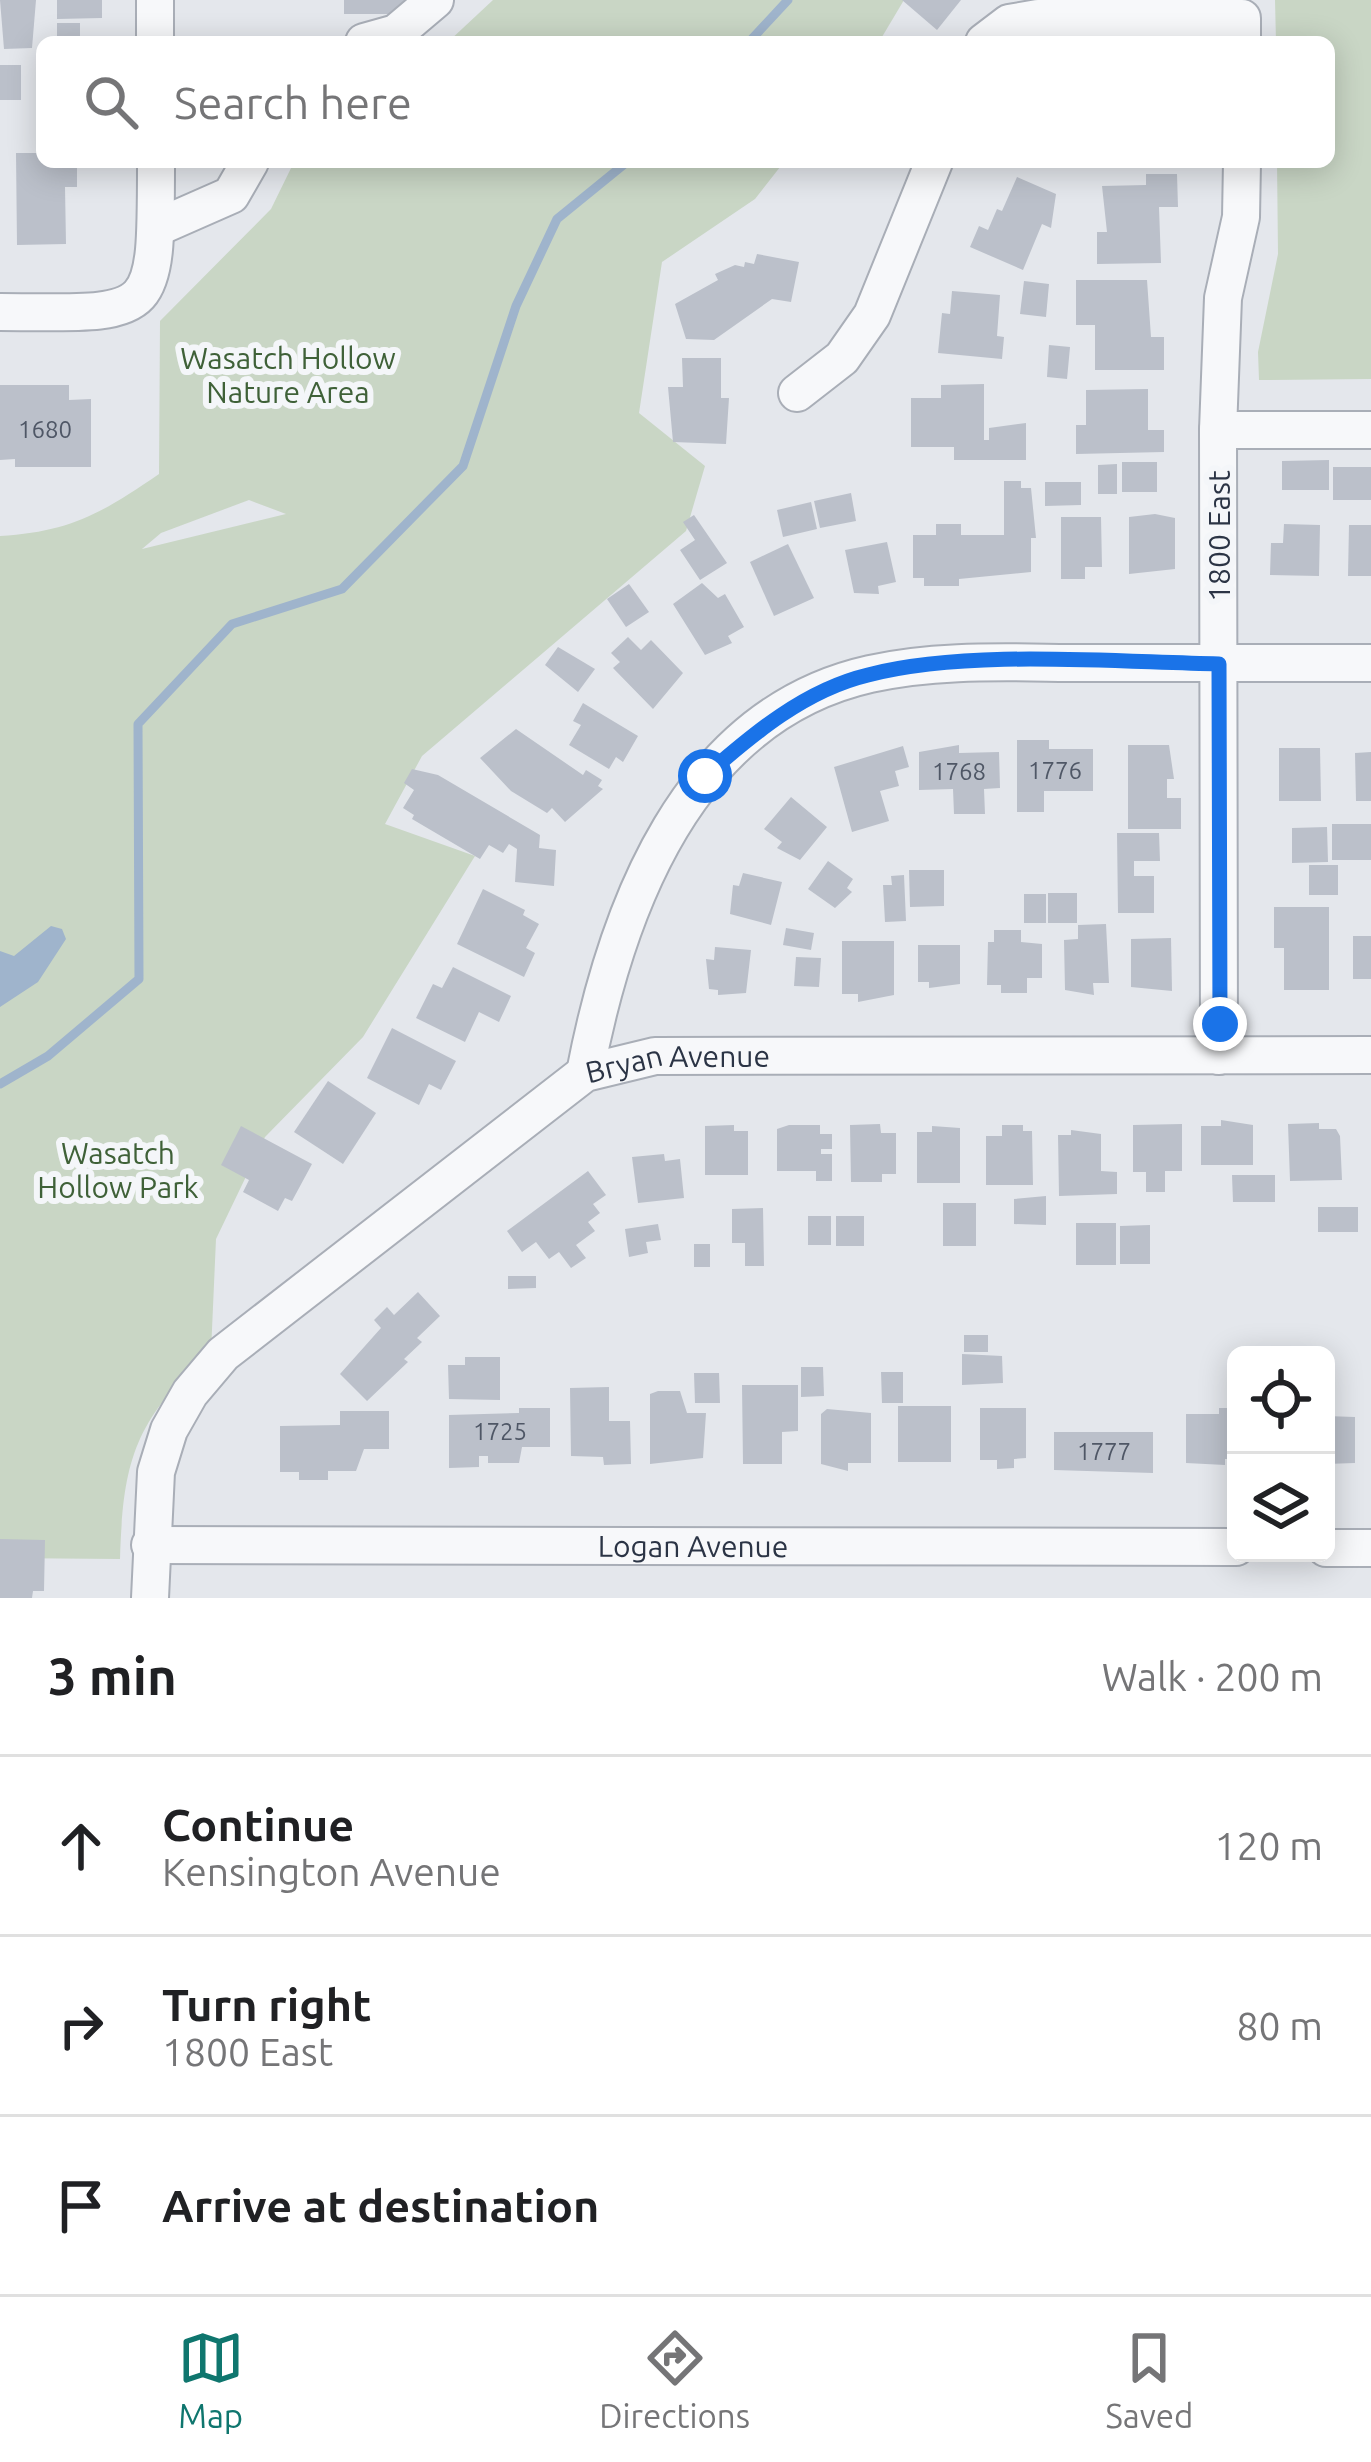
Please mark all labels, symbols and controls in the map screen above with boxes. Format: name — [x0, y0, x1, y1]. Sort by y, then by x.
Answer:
search box — [36, 36, 1335, 168]
icon: search — [78, 69, 144, 135]
text: Search here — [174, 77, 412, 128]
park label: Wasatch Hollow Nature Area — [180, 341, 396, 409]
house number: 1680 — [18, 416, 72, 443]
street label: 1800 East — [1202, 470, 1236, 602]
route start — [678, 749, 732, 803]
house number: 1776 — [1028, 757, 1082, 784]
house number: 1768 — [932, 758, 986, 785]
route end — [1193, 997, 1247, 1051]
street label: Bryan Avenue — [582, 1038, 770, 1089]
park label: Wasatch Hollow Park — [37, 1136, 199, 1204]
map controls — [1227, 1346, 1335, 1562]
button: locate — [1227, 1346, 1335, 1454]
house number: 1725 — [473, 1418, 527, 1445]
house number: 1777 — [1077, 1438, 1131, 1465]
button: layers — [1227, 1454, 1335, 1562]
street label: Logan Avenue — [598, 1529, 788, 1563]
text: 3 min — [48, 1647, 177, 1705]
text: Walk · 200 m — [1102, 1655, 1323, 1698]
text: Continue — [162, 1799, 354, 1850]
icon: ahead — [48, 1813, 114, 1879]
text: 120 m — [1214, 1824, 1323, 1867]
text: Kensington Avenue — [162, 1850, 501, 1893]
text: Turn right — [162, 1979, 371, 2030]
icon: right — [48, 1993, 114, 2059]
text: 80 m — [1236, 2004, 1323, 2047]
text: 1800 East — [162, 2030, 333, 2073]
icon: arrive — [48, 2173, 114, 2239]
text: Arrive at destination — [162, 2180, 599, 2231]
tab: Map — [178, 2325, 244, 2434]
tab: Directions — [599, 2325, 750, 2434]
tab: Saved — [1105, 2325, 1193, 2434]

